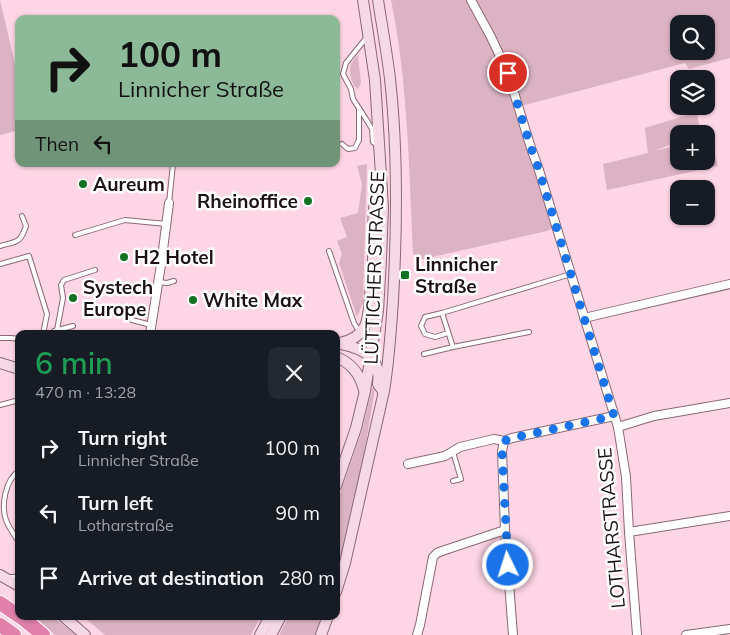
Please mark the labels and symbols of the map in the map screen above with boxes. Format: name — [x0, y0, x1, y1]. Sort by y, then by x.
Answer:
pin — [487, 52, 529, 94]
street label: LÜTTICHER STRASSE — [359, 171, 389, 365]
place label: Aureum — [93, 172, 165, 196]
marker: Aureum — [77, 178, 89, 190]
place label: Rheinoffice — [197, 189, 298, 213]
marker: Rheinoffice — [302, 195, 314, 207]
place label: H2 Hotel — [134, 245, 214, 269]
marker: H2 Hotel — [118, 251, 130, 263]
place label: Linnicher Straße — [415, 252, 498, 298]
marker: Linnicher Straße — [399, 269, 411, 281]
place label: Systech Europe — [83, 275, 153, 321]
place label: White Max — [203, 288, 303, 312]
marker: Systech Europe — [67, 292, 79, 304]
marker: White Max — [187, 294, 199, 306]
street label: LOTHARSTRASSE — [592, 447, 630, 609]
position arrow — [481, 538, 533, 590]

